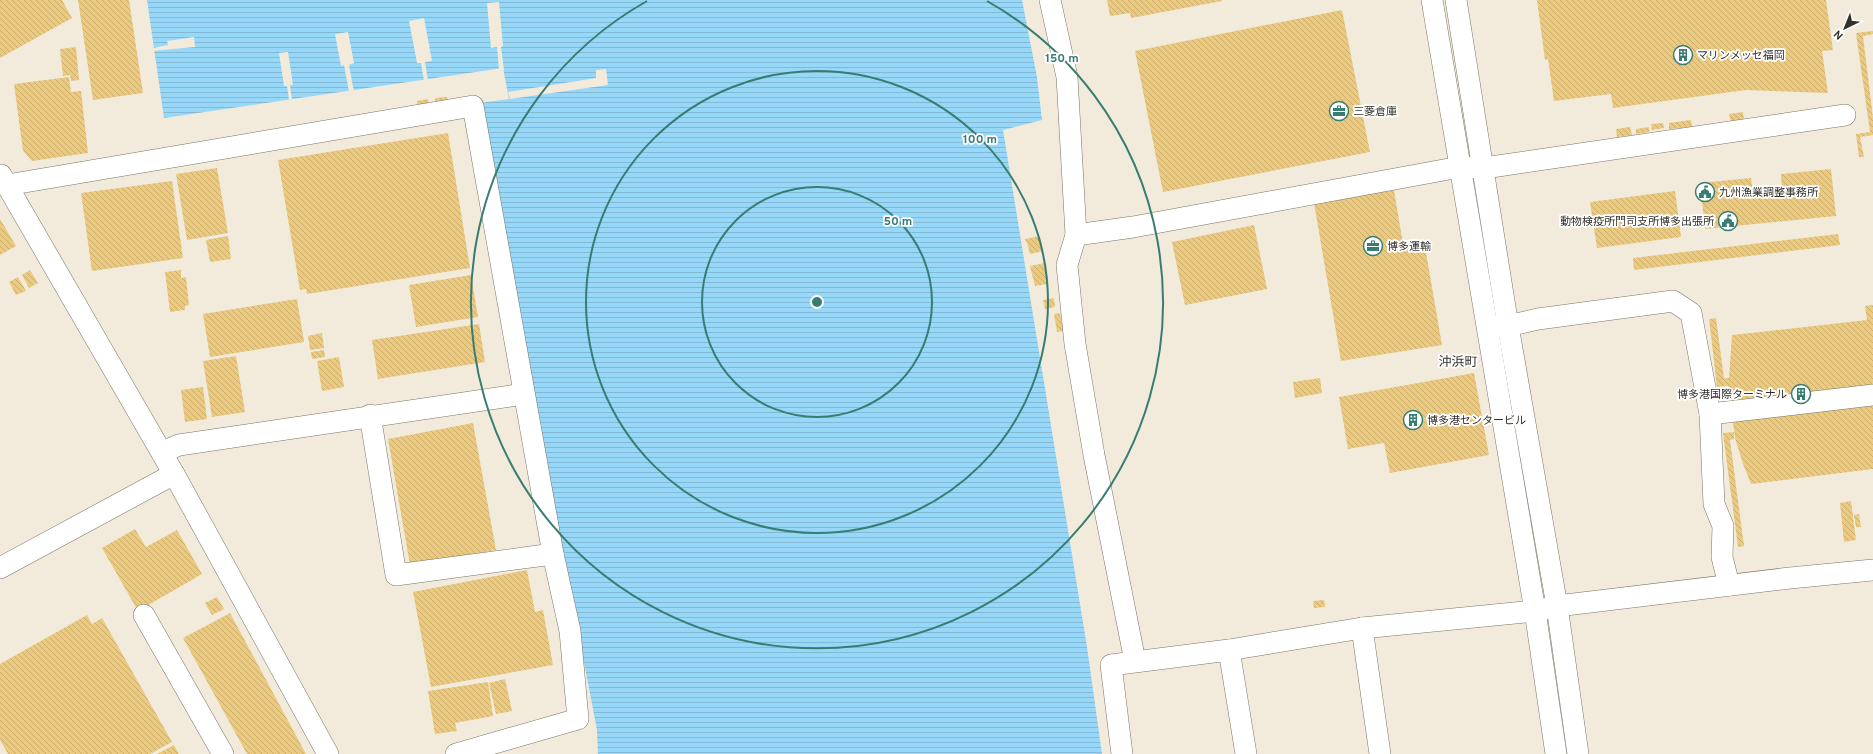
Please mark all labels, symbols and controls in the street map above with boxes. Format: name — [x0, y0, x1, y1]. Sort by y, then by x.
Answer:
north arrow — [1825, 8, 1865, 48]
text: N — [1831, 27, 1847, 42]
building icon: マリンメッセ福岡 — [1672, 44, 1694, 66]
place label: マリンメッセ福岡 — [1697, 49, 1785, 63]
text: 150 m — [1045, 51, 1079, 67]
office icon: 三菱倉庫 — [1328, 100, 1350, 122]
place label: 三菱倉庫 — [1353, 105, 1397, 119]
text: 100 m — [963, 132, 997, 148]
public building icon: 九州漁業調整事務所 — [1694, 181, 1716, 203]
place label: 九州漁業調整事務所 — [1719, 186, 1819, 200]
public building icon: 動物検疫所門司支所博多出張所 — [1717, 210, 1739, 232]
text: 50 m — [884, 214, 912, 230]
place label: 動物検疫所門司支所博多出張所 — [1560, 215, 1715, 229]
office icon: 博多運輸 — [1362, 235, 1384, 257]
place label: 博多運輸 — [1387, 240, 1431, 254]
centre of rings — [810, 295, 824, 309]
district label: 沖浜町 — [1438, 355, 1478, 371]
building icon: 博多港国際ターミナル — [1790, 383, 1812, 405]
place label: 博多港国際ターミナル — [1677, 388, 1787, 402]
building icon: 博多港センタービル — [1402, 409, 1424, 431]
place label: 博多港センタービル — [1427, 414, 1526, 428]

